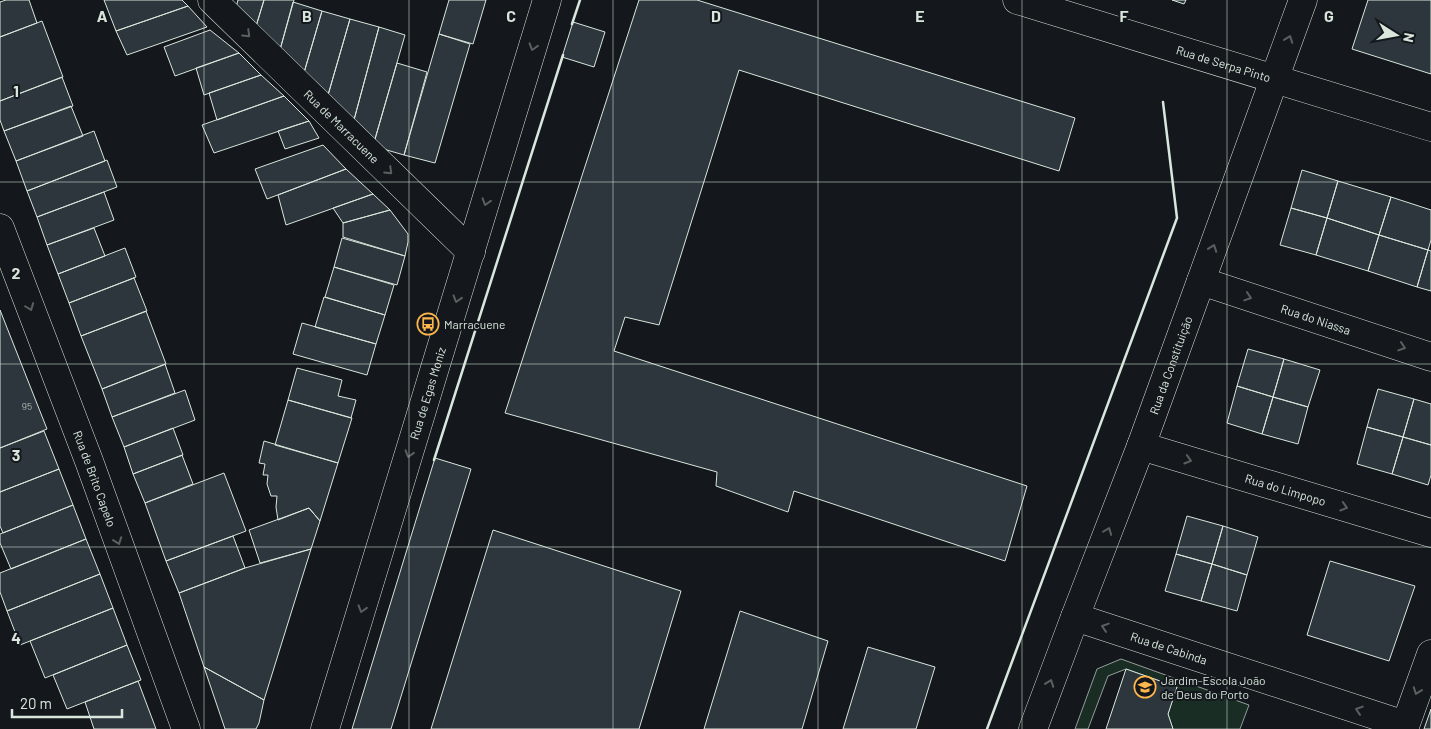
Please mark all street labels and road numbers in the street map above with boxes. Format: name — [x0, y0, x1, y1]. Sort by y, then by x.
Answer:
street label: Rua de Serpa Pinto — [1175, 42, 1272, 84]
street label: Rua de Marracuene — [301, 87, 382, 166]
street label: Rua do Niassa — [1279, 301, 1353, 337]
street label: Rua da Constituição — [1146, 314, 1195, 416]
street label: Rua de Egas Moniz — [407, 345, 448, 441]
street label: Rua de Brito Capelo — [71, 428, 119, 529]
street label: Rua do Limpopo — [1243, 471, 1328, 508]
street label: Rua de Cabinda — [1129, 629, 1209, 667]

